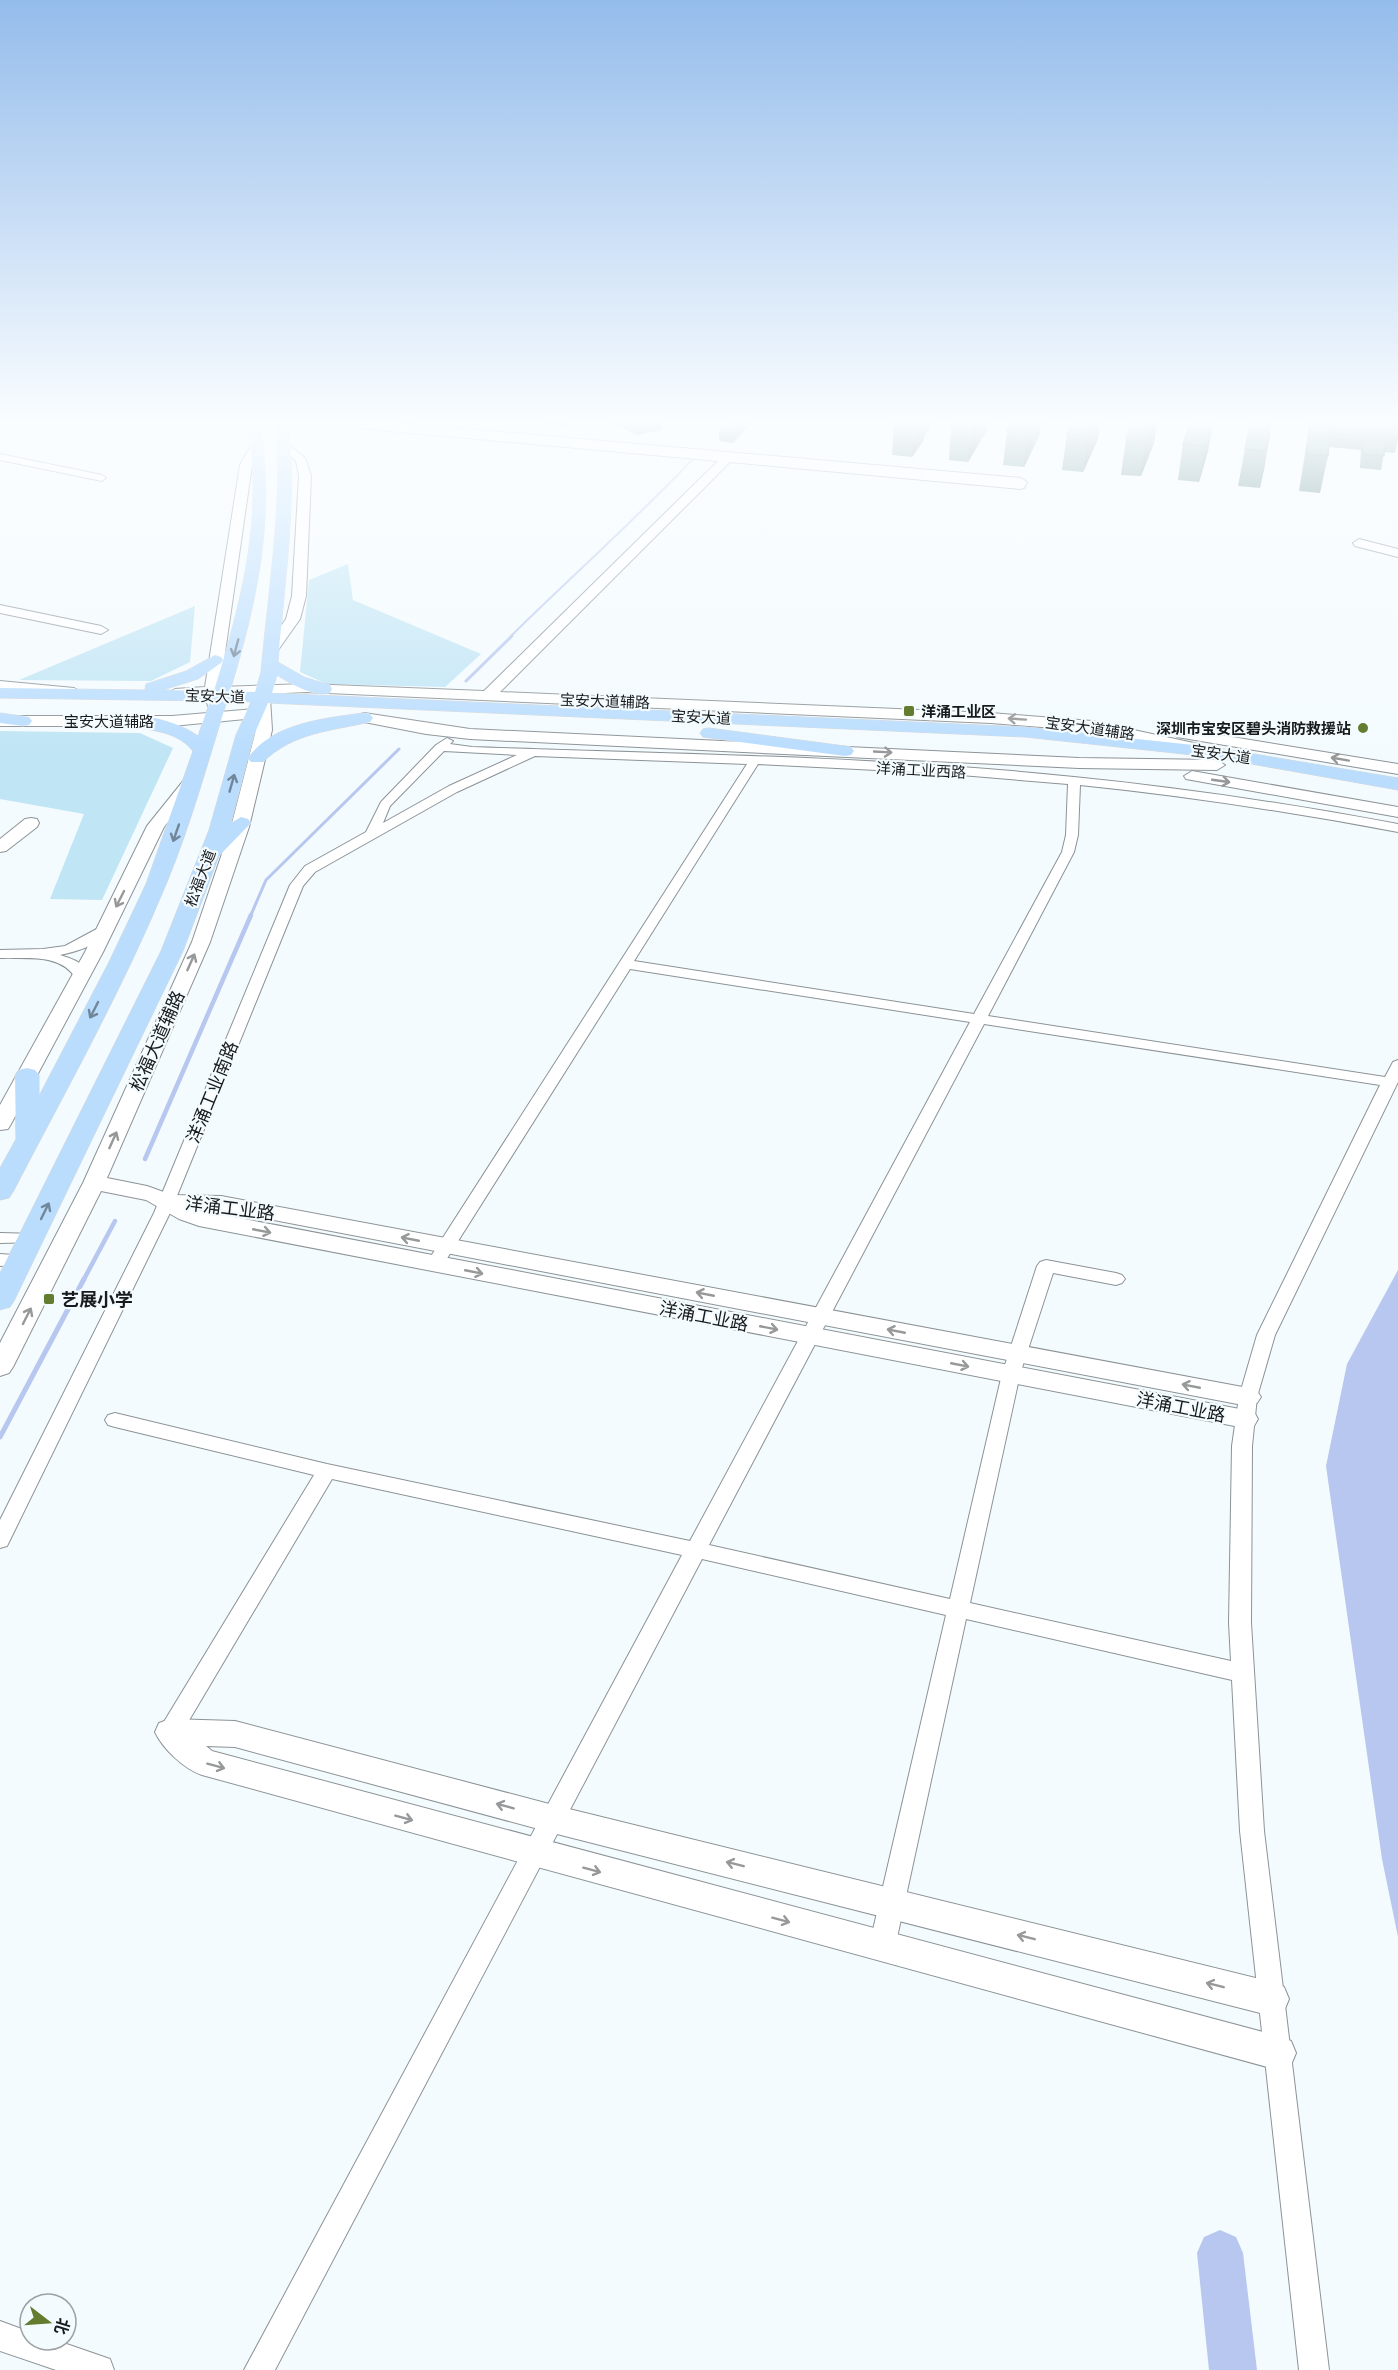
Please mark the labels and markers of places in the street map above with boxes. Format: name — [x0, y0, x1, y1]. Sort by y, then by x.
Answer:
place label: 洋涌工业区 — [921, 703, 996, 720]
marker: 洋涌工业区 — [902, 704, 916, 718]
place label: 深圳市宝安区碧头消防救援站 — [1156, 720, 1351, 737]
marker: 深圳市宝安区碧头消防救援站 — [1356, 721, 1370, 735]
place label: 艺展小学 — [61, 1289, 133, 1310]
marker: 艺展小学 — [42, 1292, 56, 1306]

